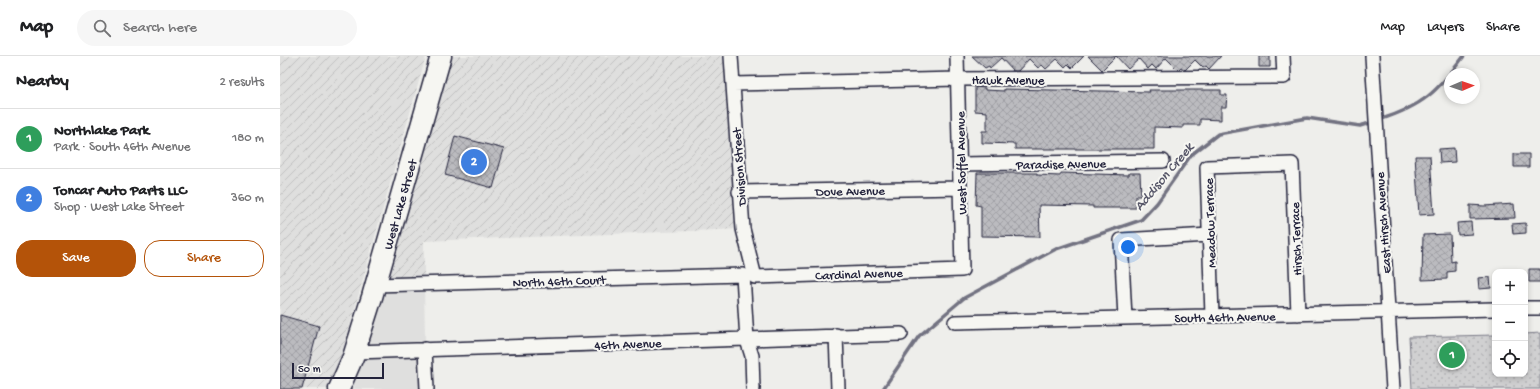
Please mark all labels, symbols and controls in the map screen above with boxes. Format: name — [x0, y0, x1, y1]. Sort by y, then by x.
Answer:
search box — [77, 10, 357, 46]
text: Map — [20, 16, 53, 39]
icon: search — [91, 17, 113, 39]
text: Search here — [123, 19, 197, 37]
text: Map — [1381, 19, 1405, 36]
text: Layers — [1427, 19, 1464, 36]
text: Share — [1486, 19, 1520, 36]
north arrow — [1444, 68, 1480, 104]
text: Nearby — [16, 72, 69, 92]
street label: Hawk Avenue — [972, 74, 1045, 89]
text: 2 results — [219, 75, 264, 90]
street label: West Soffel Avenue — [954, 111, 971, 215]
text: Northlake Park — [54, 122, 149, 140]
street label: Division Street — [730, 126, 751, 207]
text: 1 — [26, 131, 32, 146]
text: 180 m — [232, 131, 264, 146]
water label: Addison Creek — [1132, 139, 1199, 215]
text: Park · South 46th Avenue — [54, 140, 190, 155]
pin: 2 — [461, 147, 487, 177]
street label: West Lake Street — [381, 156, 422, 252]
street label: Paradise Avenue — [1015, 157, 1107, 174]
street label: East Hirsch Avenue — [1373, 171, 1396, 274]
street label: Meadow Terrace — [1202, 178, 1221, 268]
text: Toncar Auto Parts LLC — [54, 182, 187, 200]
street label: Dove Avenue — [814, 184, 885, 201]
text: 2 — [26, 191, 32, 206]
text: 360 m — [231, 191, 264, 206]
text: Shop · West Lake Street — [54, 200, 184, 215]
street label: Hirsch Terrace — [1289, 202, 1306, 276]
your location — [1118, 237, 1138, 257]
button: Save — [16, 240, 136, 277]
button: Share — [144, 240, 264, 277]
street label: Cardinal Avenue — [815, 266, 903, 285]
map controls — [1492, 269, 1528, 377]
button: + — [1492, 269, 1528, 305]
street label: North 46th Court — [512, 273, 608, 292]
button: − — [1492, 305, 1528, 341]
street label: South 46th Avenue — [1174, 310, 1276, 327]
street label: 46th Avenue — [594, 337, 662, 354]
pin: 1 — [1439, 340, 1465, 370]
button: locate — [1492, 341, 1528, 377]
scale bar — [292, 361, 384, 380]
text: 50 m — [298, 364, 320, 376]

